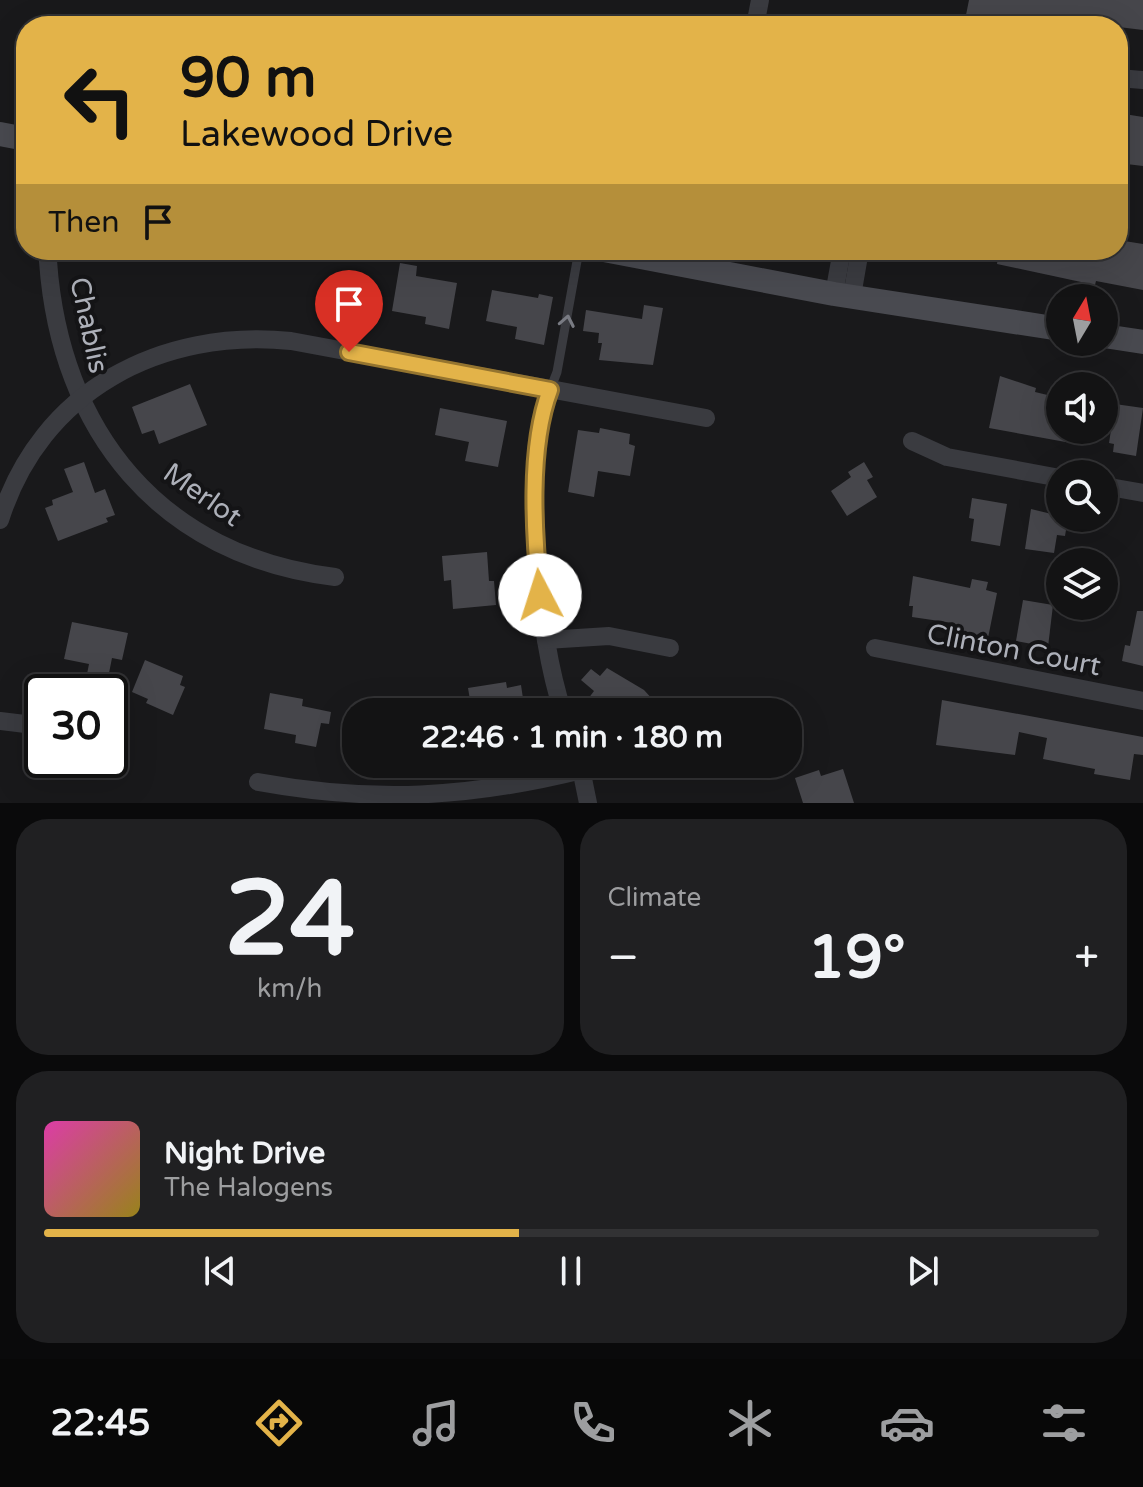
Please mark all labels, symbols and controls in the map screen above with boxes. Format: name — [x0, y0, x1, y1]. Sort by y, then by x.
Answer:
text: 90 m — [180, 45, 316, 112]
icon: left — [48, 48, 152, 152]
text: Lakewood Drive — [180, 113, 453, 156]
icon: arrive — [136, 200, 180, 244]
text: Then — [48, 204, 120, 241]
pin — [315, 270, 383, 352]
street label: Chablis — [62, 274, 116, 376]
icon: arrive — [327, 282, 371, 326]
north arrow — [1046, 284, 1118, 356]
map controls — [1046, 284, 1118, 620]
one-way arrow — [557, 314, 574, 327]
button: sound — [1046, 372, 1118, 444]
street label: Merlot — [157, 456, 248, 534]
button: search — [1046, 460, 1118, 532]
button: layers — [1046, 548, 1118, 620]
position arrow — [498, 553, 582, 637]
street label: Clinton Court — [924, 616, 1104, 684]
speed limit sign: 30 — [24, 674, 128, 778]
text: 22:46 · 1 min · 180 m — [421, 719, 723, 756]
text: 24 — [224, 858, 355, 983]
text: Climate — [608, 882, 701, 913]
text: 19° — [808, 922, 906, 994]
text: − — [608, 932, 639, 985]
text: + — [1074, 932, 1099, 985]
text: km/h — [257, 973, 322, 1004]
text: Night Drive — [164, 1135, 325, 1172]
text: The Halogens — [164, 1172, 333, 1203]
icon: previous — [198, 1249, 242, 1293]
icon: pause — [549, 1249, 593, 1293]
icon: next — [901, 1249, 945, 1293]
icon: directions — [251, 1395, 307, 1451]
icon: music — [408, 1395, 464, 1451]
icon: phone — [565, 1395, 621, 1451]
icon: climate — [722, 1395, 778, 1451]
icon: car — [879, 1395, 935, 1451]
icon: filters — [1036, 1395, 1092, 1451]
text: 22:45 — [51, 1402, 150, 1445]

